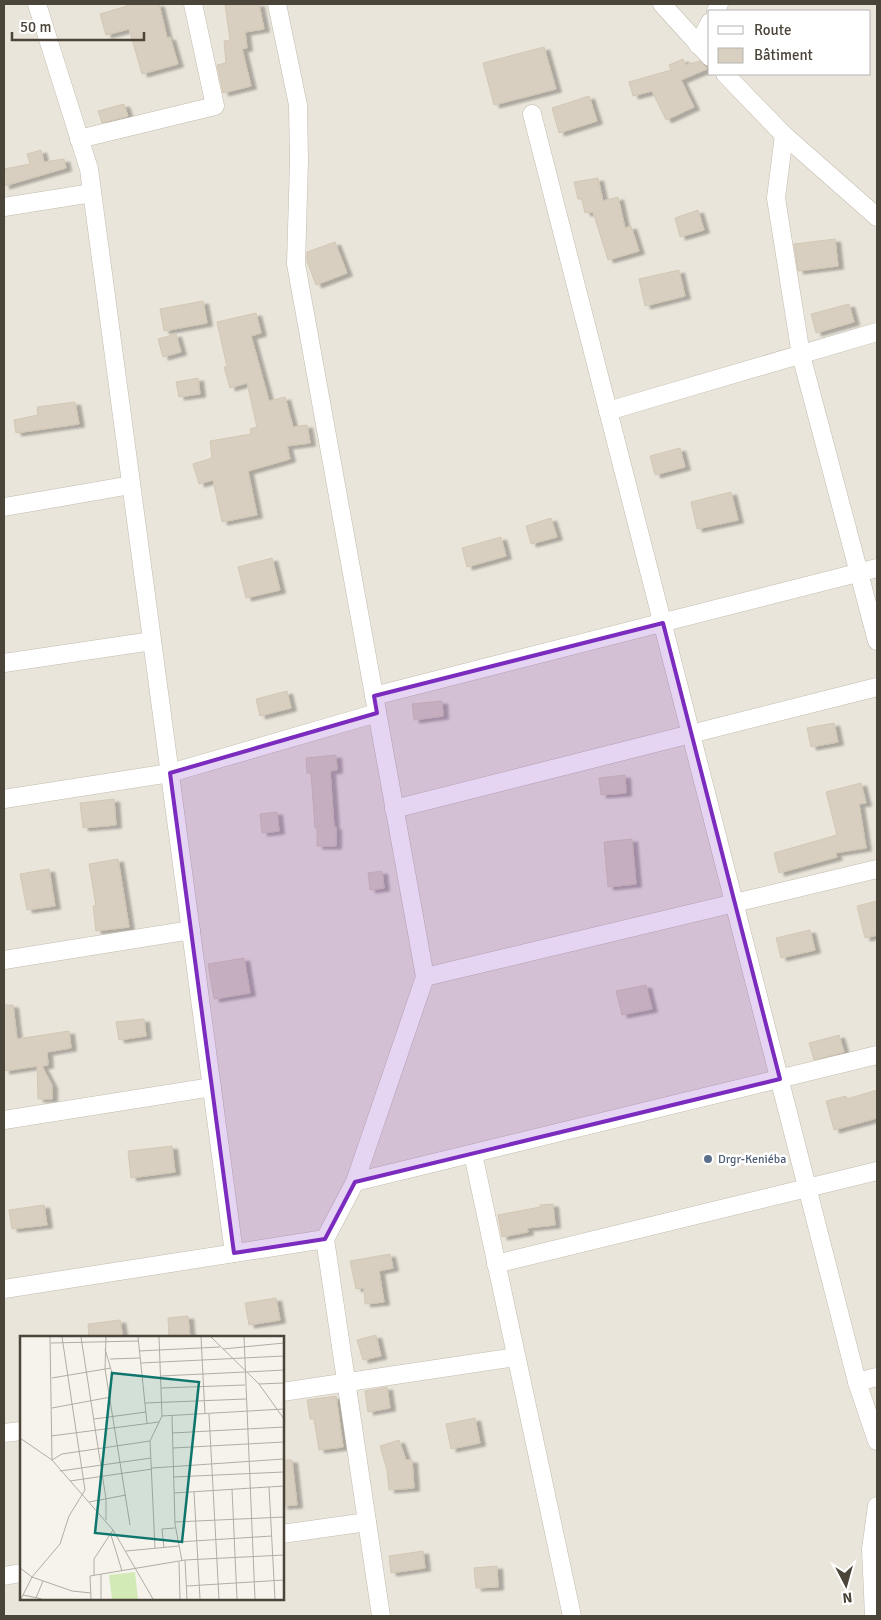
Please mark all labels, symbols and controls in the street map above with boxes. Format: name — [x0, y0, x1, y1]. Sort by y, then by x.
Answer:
scale bar — [12, 10, 145, 42]
legend — [708, 10, 871, 75]
text: 50 m — [20, 18, 51, 36]
text: Route — [754, 21, 791, 39]
text: Bâtiment — [754, 46, 813, 64]
place label: Drgr-Keniéba — [718, 1152, 786, 1167]
marker: Drgr-Keniéba — [702, 1153, 714, 1165]
inset map — [20, 1336, 284, 1600]
north arrow — [821, 1560, 871, 1610]
text: N — [842, 1588, 853, 1606]

